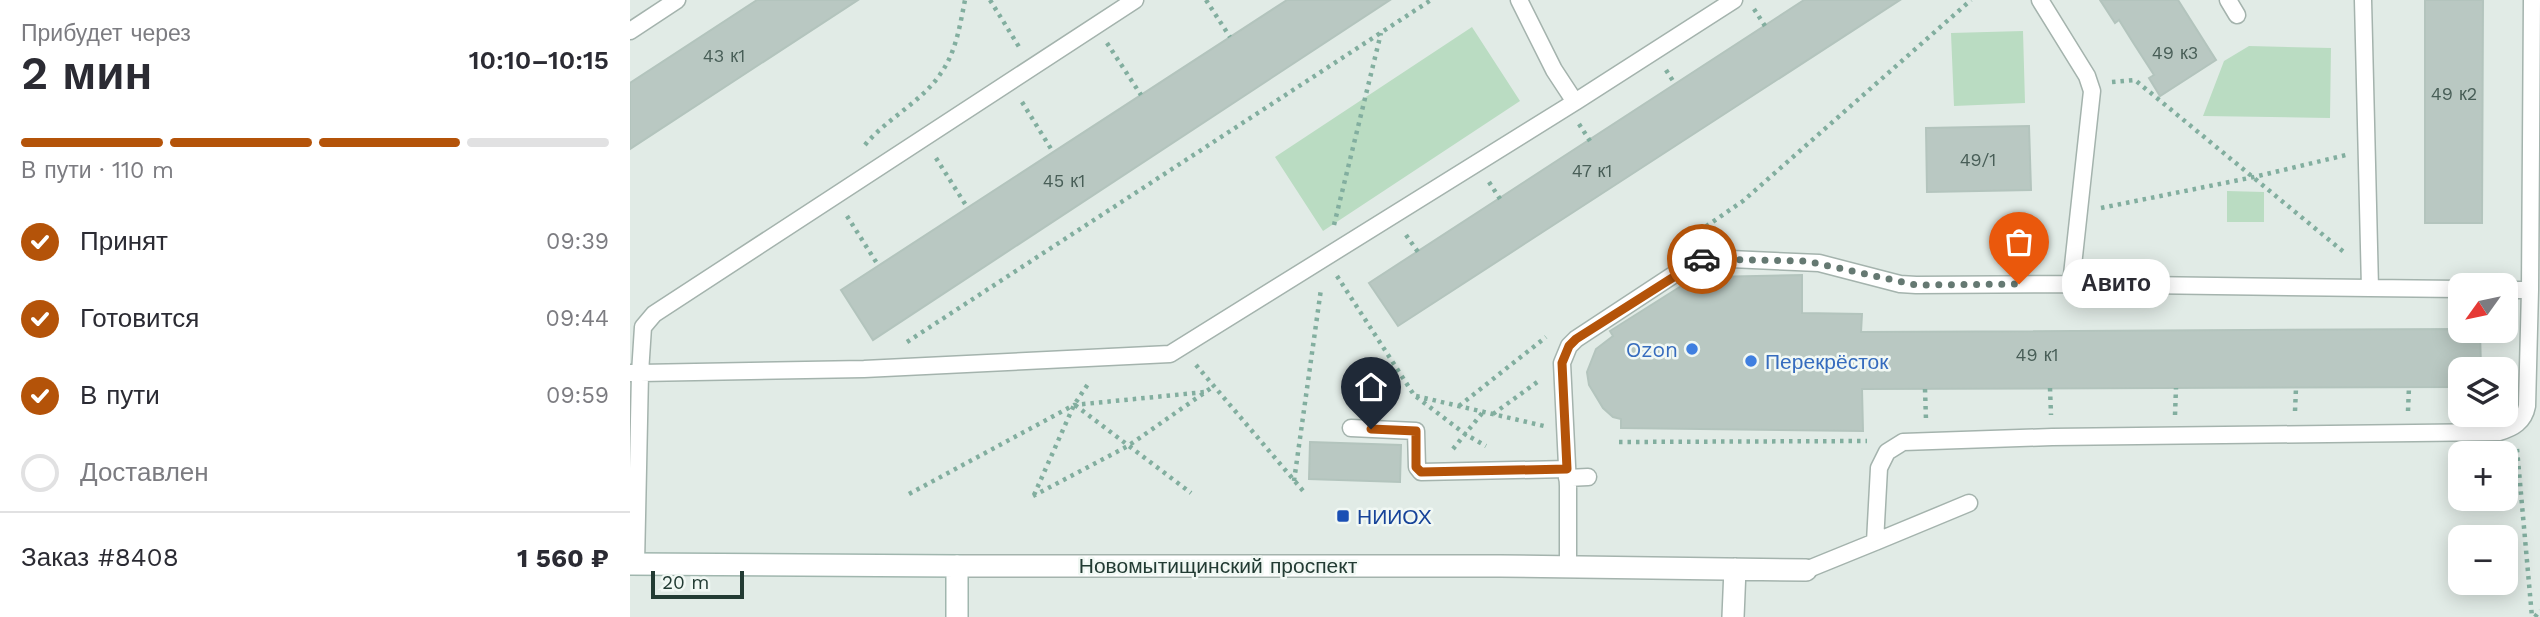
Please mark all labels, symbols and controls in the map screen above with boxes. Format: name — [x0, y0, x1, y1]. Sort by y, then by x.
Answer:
text: Прибудет через — [21, 20, 191, 47]
house number: 49 к3 — [2152, 42, 2198, 63]
text: 10:10–10:15 — [469, 45, 609, 75]
house number: 43 к1 — [703, 45, 745, 66]
text: 2 мин — [21, 46, 152, 100]
house number: 49 к2 — [2431, 83, 2477, 104]
house number: 49/1 — [1960, 149, 1996, 170]
text: В пути · 110 m — [21, 157, 174, 184]
house number: 47 к1 — [1572, 160, 1612, 181]
house number: 45 к1 — [1043, 170, 1085, 191]
pin — [1989, 212, 2049, 284]
icon: check — [21, 223, 59, 261]
icon: bag — [2000, 223, 2038, 261]
courier — [1667, 224, 1737, 294]
text: Принят — [80, 226, 168, 256]
text: 09:39 — [546, 228, 609, 255]
icon: car — [1683, 240, 1721, 278]
callout: Авито — [2061, 260, 2170, 308]
text: Авито — [2081, 270, 2151, 297]
north arrow — [2448, 273, 2518, 343]
map controls — [2448, 273, 2518, 595]
icon: check — [21, 300, 59, 338]
text: Готовится — [80, 303, 199, 333]
text: 09:44 — [546, 305, 609, 332]
place label: Ozon — [1626, 337, 1678, 362]
marker: Ozon — [1684, 341, 1700, 357]
house number: 49 к1 — [2015, 344, 2059, 365]
place label: Перекрёсток — [1765, 349, 1889, 374]
marker: Перекрёсток — [1743, 353, 1759, 369]
pin — [1341, 357, 1401, 429]
button: layers — [2448, 357, 2518, 427]
icon: home — [1352, 368, 1390, 406]
icon: check — [21, 377, 59, 415]
text: В пути — [80, 380, 160, 410]
text: 09:59 — [546, 382, 609, 409]
button: + — [2448, 441, 2518, 511]
text: Доставлен — [80, 457, 209, 487]
place label: НИИОХ — [1357, 504, 1432, 529]
marker: НИИОХ — [1335, 508, 1351, 524]
button: − — [2448, 525, 2518, 595]
text: Заказ #8408 — [21, 542, 179, 572]
text: 1 560 ₽ — [517, 543, 609, 573]
street label: Новомытищинский проспект — [1079, 553, 1358, 578]
scale bar — [651, 568, 744, 600]
text: 20 m — [662, 571, 709, 594]

